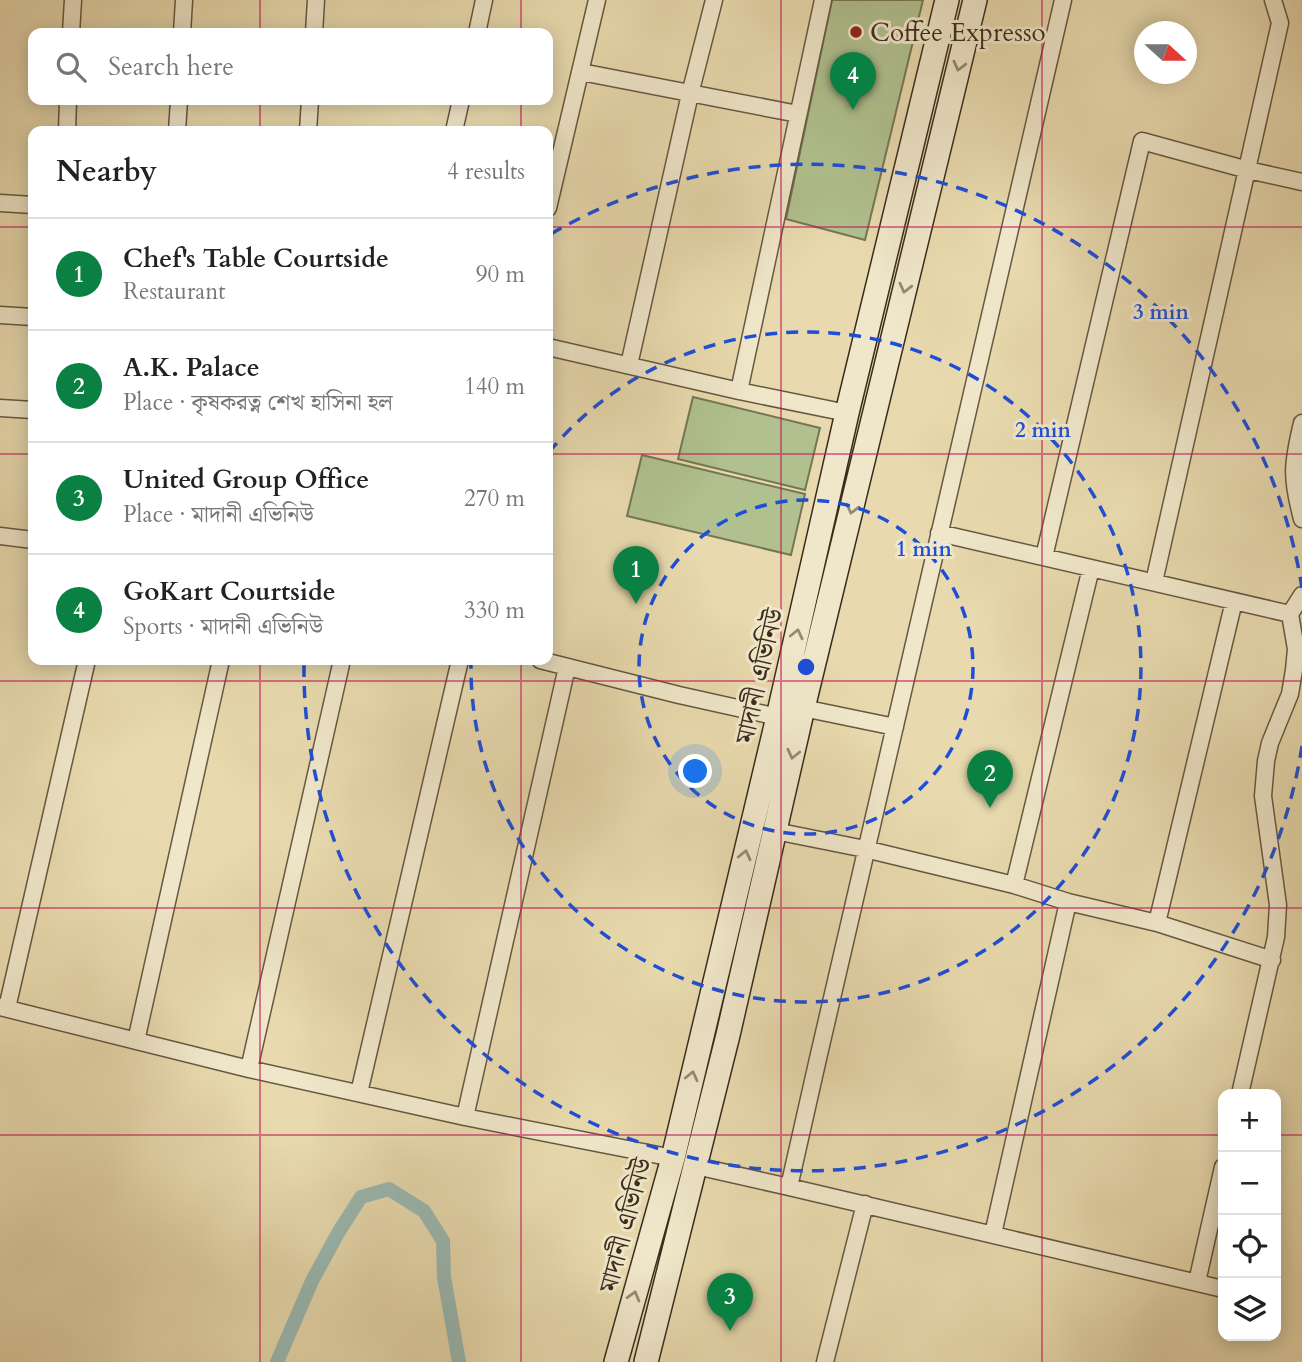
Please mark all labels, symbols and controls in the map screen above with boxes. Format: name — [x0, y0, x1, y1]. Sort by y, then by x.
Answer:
place label: Coffee Expresso — [870, 15, 1046, 50]
north arrow — [1134, 21, 1197, 84]
marker: Coffee Expresso — [848, 24, 864, 40]
search box — [28, 28, 553, 105]
icon: search — [52, 48, 90, 86]
text: Search here — [108, 49, 234, 84]
pin: 4 — [830, 52, 876, 110]
one-way arrow — [952, 60, 967, 72]
text: Nearby — [56, 151, 157, 192]
text: 4 results — [447, 156, 525, 187]
text: Chef's Table Courtside — [123, 241, 389, 276]
text: 1 — [73, 259, 85, 290]
text: 90 m — [476, 259, 525, 290]
text: Restaurant — [123, 276, 226, 307]
one-way arrow — [899, 281, 913, 293]
text: 3 min — [1133, 298, 1189, 327]
text: A.K. Palace — [123, 350, 260, 385]
text: 2 — [73, 371, 85, 402]
text: 140 m — [464, 371, 525, 402]
text: Place · কৃষকরত্ন শেখ হাসিনা হল — [123, 387, 393, 418]
text: 2 min — [1015, 416, 1071, 445]
text: United Group Office — [123, 462, 369, 497]
text: 3 — [73, 483, 85, 514]
text: 270 m — [464, 483, 525, 514]
text: Place · মাদানী এভিনিউ — [123, 499, 314, 530]
one-way arrow — [845, 502, 860, 514]
text: 1 min — [896, 535, 952, 564]
pin: 1 — [613, 546, 659, 604]
text: GoKart Courtside — [123, 574, 336, 609]
text: 4 — [73, 595, 85, 626]
text: 330 m — [464, 595, 525, 626]
street label: মাদানী এভিনিউ — [727, 604, 792, 748]
text: Sports · মাদানী এভিনিউ — [123, 611, 323, 642]
one-way arrow — [789, 628, 803, 640]
centre of rings — [794, 655, 818, 679]
one-way arrow — [786, 748, 801, 760]
pin: 2 — [967, 750, 1013, 808]
your location — [678, 754, 712, 788]
one-way arrow — [737, 849, 751, 861]
one-way arrow — [684, 1070, 698, 1082]
map controls — [1218, 1089, 1281, 1341]
button: + — [1218, 1089, 1281, 1152]
button: − — [1218, 1152, 1281, 1215]
street label: মাদানী এভিনিউ — [590, 1153, 661, 1297]
button: locate — [1218, 1215, 1281, 1278]
pin: 3 — [707, 1273, 753, 1331]
button: layers — [1218, 1278, 1281, 1341]
one-way arrow — [626, 1290, 640, 1302]

